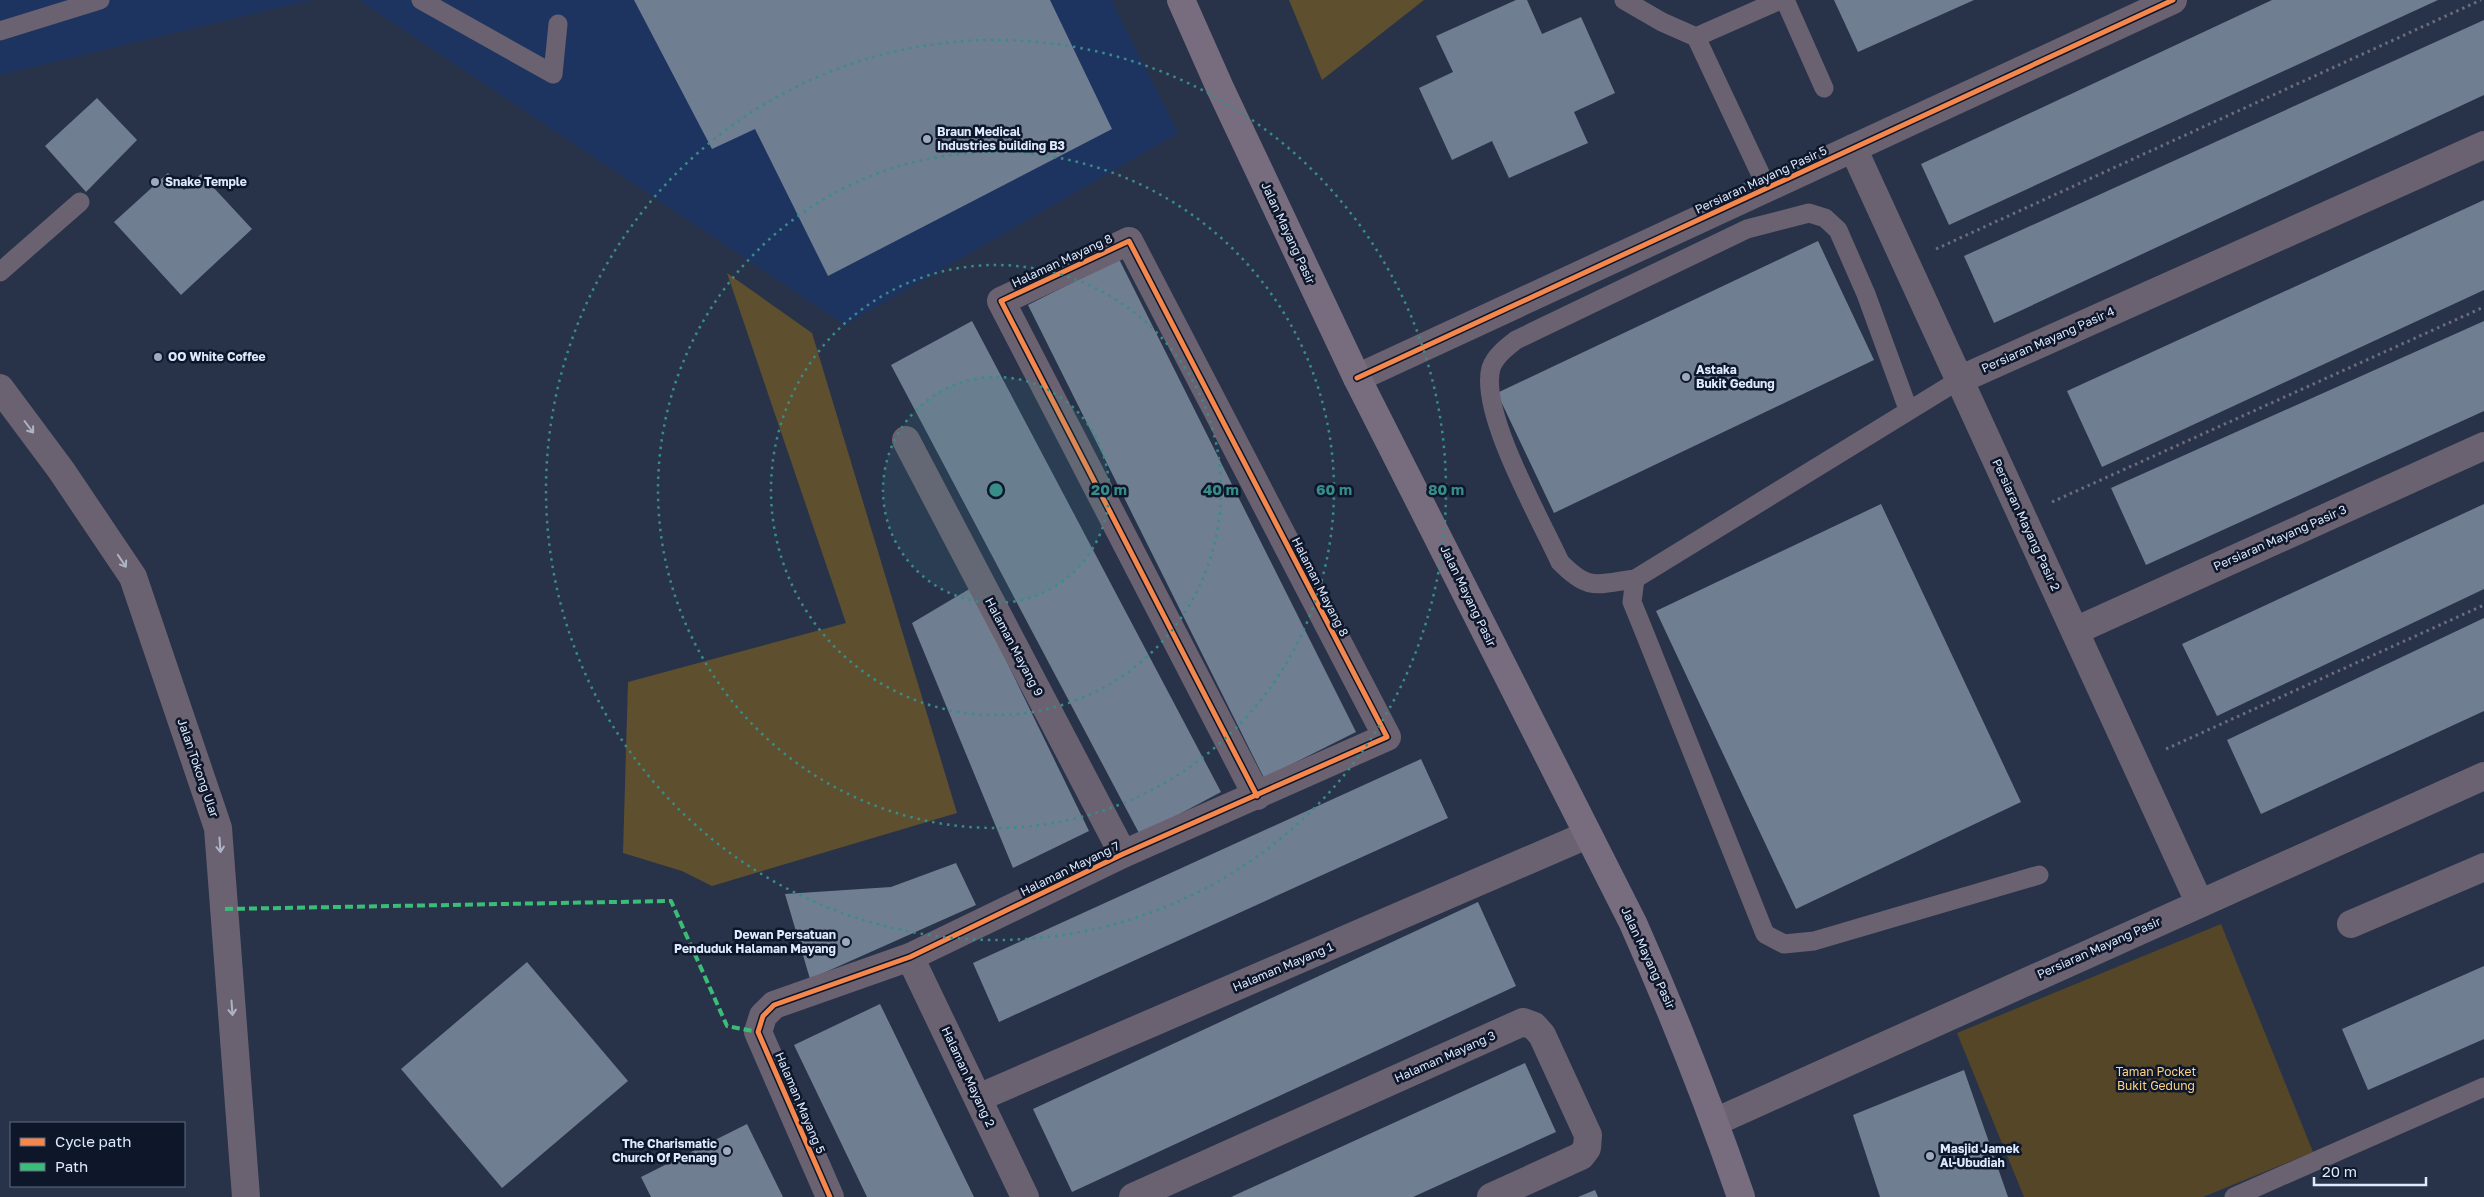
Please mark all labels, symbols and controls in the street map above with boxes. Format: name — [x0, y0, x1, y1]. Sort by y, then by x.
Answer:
place label: Braun Medical Industries building B3 — [937, 124, 1065, 153]
marker: Braun Medical Industries building B3 — [921, 133, 933, 145]
street label: Persiaran Mayang Pasir 5 — [1692, 142, 1829, 217]
place label: Snake Temple — [165, 174, 247, 189]
marker: Snake Temple — [149, 176, 161, 188]
street label: Jalan Mayang Pasir — [1258, 179, 1319, 287]
street label: Halaman Mayang 8 — [1009, 231, 1115, 290]
street label: Persiaran Mayang Pasir 4 — [1979, 303, 2117, 376]
place label: OO White Coffee — [168, 349, 266, 364]
marker: OO White Coffee — [152, 351, 164, 363]
place label: Astaka Bukit Gedung — [1696, 362, 1775, 391]
marker: Astaka Bukit Gedung — [1680, 371, 1692, 383]
one-way arrow — [24, 420, 34, 434]
street label: Persiaran Mayang Pasir 2 — [1989, 456, 2064, 593]
text: 20 m — [1091, 480, 1127, 498]
text: 40 m — [1203, 480, 1239, 498]
text: 60 m — [1316, 480, 1352, 498]
text: 80 m — [1428, 480, 1464, 498]
centre of rings — [987, 481, 1005, 499]
street label: Persiaran Mayang Pasir 3 — [2211, 501, 2349, 574]
street label: Halaman Mayang 8 — [1289, 535, 1352, 639]
street label: Jalan Mayang Pasir — [1437, 543, 1500, 649]
one-way arrow — [117, 553, 127, 567]
street label: Halaman Mayang 9 — [982, 595, 1047, 699]
street label: Jalan Tokong Ular — [175, 716, 223, 820]
one-way arrow — [215, 837, 225, 853]
street label: Halaman Mayang 7 — [1018, 838, 1122, 899]
street label: Jalan Mayang Pasir — [1618, 904, 1679, 1012]
street label: Persiaran Mayang Pasir — [2035, 913, 2163, 982]
place label: Dewan Persatuan Penduduk Halaman Mayang — [674, 927, 836, 956]
marker: Dewan Persatuan Penduduk Halaman Mayang — [840, 936, 852, 948]
street label: Halaman Mayang 1 — [1230, 938, 1336, 995]
one-way arrow — [228, 999, 237, 1015]
street label: Halaman Mayang 2 — [939, 1024, 998, 1129]
street label: Halaman Mayang 3 — [1392, 1028, 1498, 1086]
street label: Halaman Mayang 5 — [772, 1050, 829, 1156]
park label: Taman Pocket Bukit Gedung — [2116, 1064, 2197, 1093]
legend — [10, 1122, 185, 1187]
text: Cycle path — [55, 1132, 131, 1150]
place label: The Charismatic Church Of Penang — [612, 1136, 717, 1165]
place label: Masjid Jamek Al-Ubudiah — [1940, 1141, 2020, 1170]
marker: The Charismatic Church Of Penang — [721, 1145, 733, 1157]
marker: Masjid Jamek Al-Ubudiah — [1924, 1150, 1936, 1162]
scale bar — [2314, 1154, 2426, 1186]
text: Path — [55, 1157, 88, 1175]
text: 20 m — [2322, 1162, 2357, 1180]

